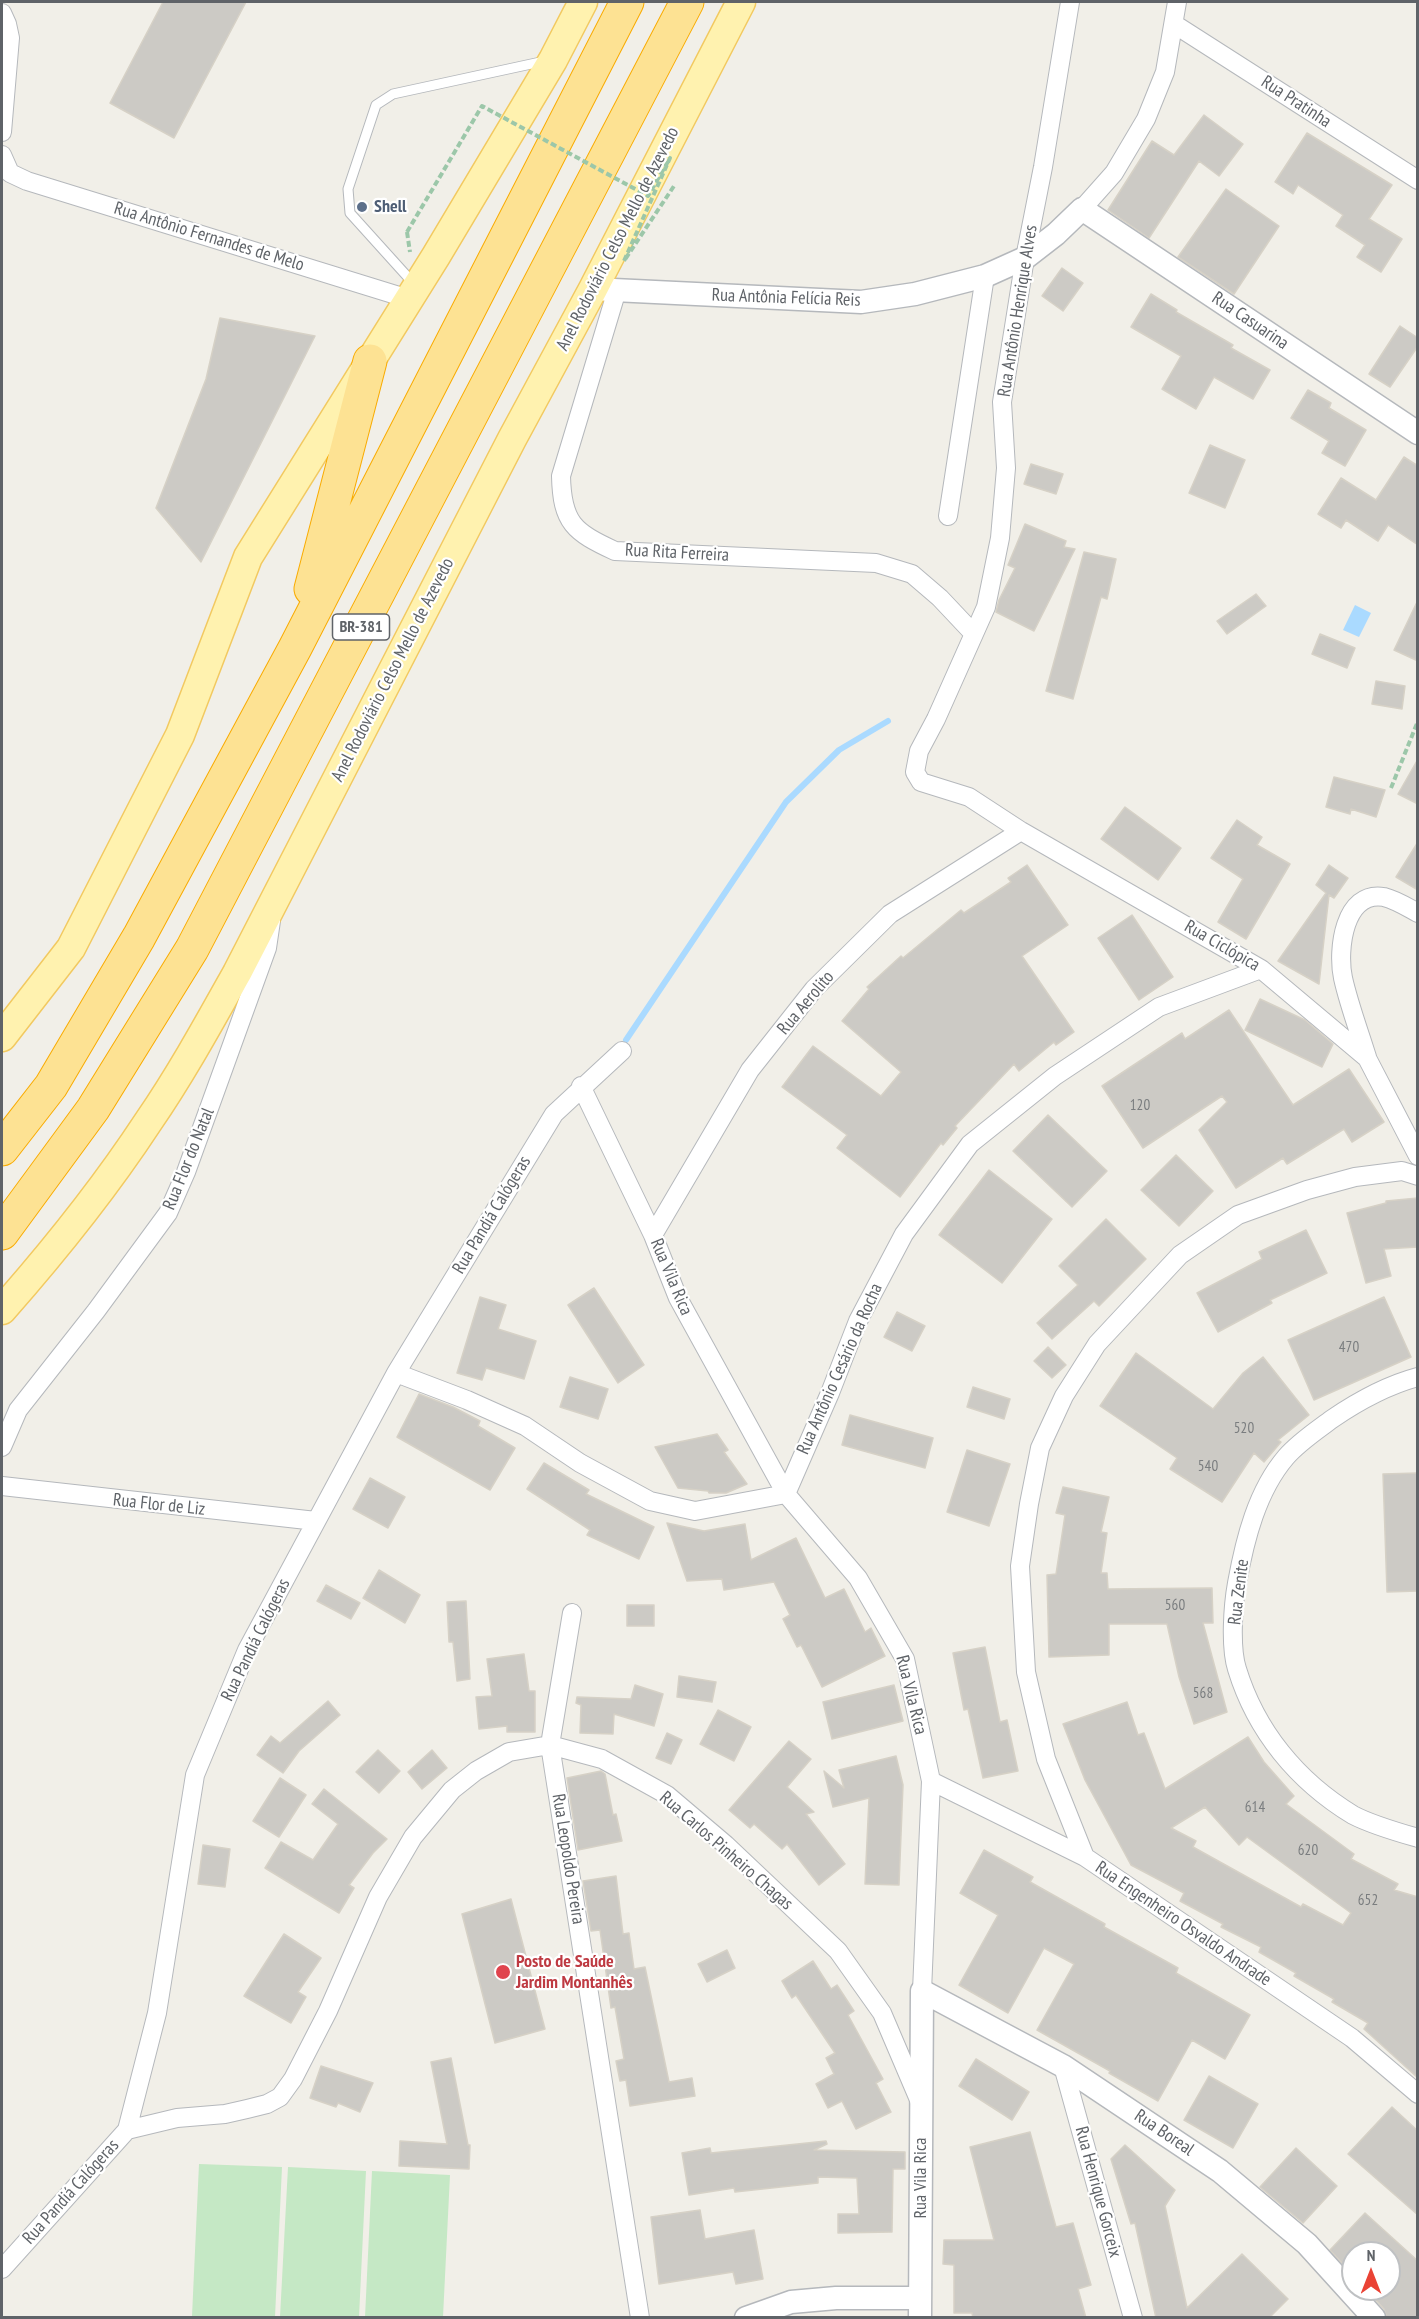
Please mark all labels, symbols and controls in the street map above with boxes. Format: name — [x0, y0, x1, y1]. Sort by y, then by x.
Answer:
street label: Rua Pratinha — [1257, 71, 1335, 133]
street label: Anel Rodoviário Celso Mello de Azevedo — [552, 124, 684, 354]
place label: Shell — [374, 196, 406, 218]
street label: Rua Antônio Fernandes de Melo — [111, 198, 307, 276]
marker: Shell — [355, 200, 369, 214]
street label: Rua Antônio Henrique Alves — [994, 224, 1042, 398]
street label: Rua Antônia Felícia Reis — [711, 285, 861, 311]
street label: Rua Casuarina — [1208, 288, 1292, 354]
street label: Rua Rita Ferreira — [624, 539, 730, 567]
street label: Anel Rodoviário Celso Mello de Azevedo — [327, 555, 459, 785]
road number: BR-381 — [332, 614, 389, 640]
street label: Rua Ciclópica — [1181, 916, 1263, 976]
street label: Rua Aerolito — [773, 967, 839, 1039]
house number: 120 — [1130, 1097, 1150, 1115]
street label: Rua Flor do Natal — [159, 1105, 219, 1213]
street label: Rua Pandiá Calógeras — [448, 1152, 536, 1278]
street label: Rua Vila Rica — [645, 1235, 697, 1319]
street label: Rua Antônio Cesário da Rocha — [793, 1280, 887, 1458]
house number: 470 — [1339, 1339, 1359, 1357]
house number: 520 — [1234, 1420, 1254, 1438]
house number: 540 — [1198, 1458, 1218, 1476]
street label: Rua Flor de Liz — [112, 1489, 206, 1521]
street label: Rua Zenite — [1224, 1558, 1254, 1626]
street label: Rua Pandiá Calógeras — [217, 1575, 295, 1705]
house number: 560 — [1165, 1597, 1185, 1615]
street label: Rua Vila Rica — [891, 1653, 931, 1737]
house number: 568 — [1193, 1685, 1213, 1703]
street label: Rua Carlos Pinheiro Chagas — [655, 1787, 797, 1915]
street label: Rua Leopoldo Pereira — [547, 1792, 589, 1926]
house number: 614 — [1245, 1799, 1265, 1817]
house number: 620 — [1298, 1842, 1318, 1860]
street label: Rua Engenheiro Osvaldo Andrade — [1091, 1857, 1275, 1991]
house number: 652 — [1358, 1892, 1378, 1910]
place label: Posto de Saúde Jardim Montanhês — [516, 1951, 632, 1994]
marker: Posto de Saúde Jardim Montanhês — [494, 1963, 512, 1981]
street label: Rua Boreal — [1130, 2105, 1198, 2161]
street label: Rua Henrique Gorceix — [1070, 2124, 1126, 2260]
street label: Rua Pandiá Calógeras — [18, 2135, 124, 2249]
street label: Rua Vila Rica — [910, 2137, 932, 2219]
north arrow — [1341, 2241, 1401, 2301]
text: N — [1367, 2245, 1375, 2265]

